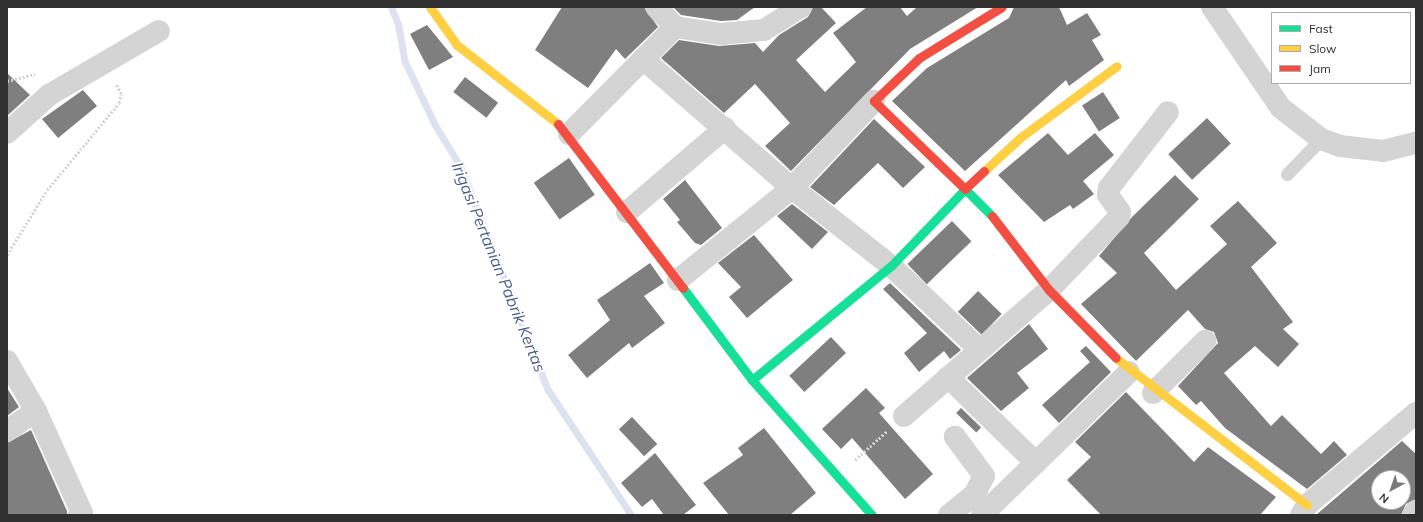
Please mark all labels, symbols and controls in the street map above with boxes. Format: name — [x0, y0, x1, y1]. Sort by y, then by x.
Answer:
legend — [1271, 12, 1411, 84]
text: Fast — [1309, 21, 1333, 36]
text: Slow — [1309, 41, 1337, 56]
text: Jam — [1309, 61, 1331, 76]
water label: Irigasi Pertanian Pabrik Kertas — [448, 159, 550, 375]
north arrow — [1371, 470, 1411, 510]
text: N — [1376, 490, 1392, 506]

